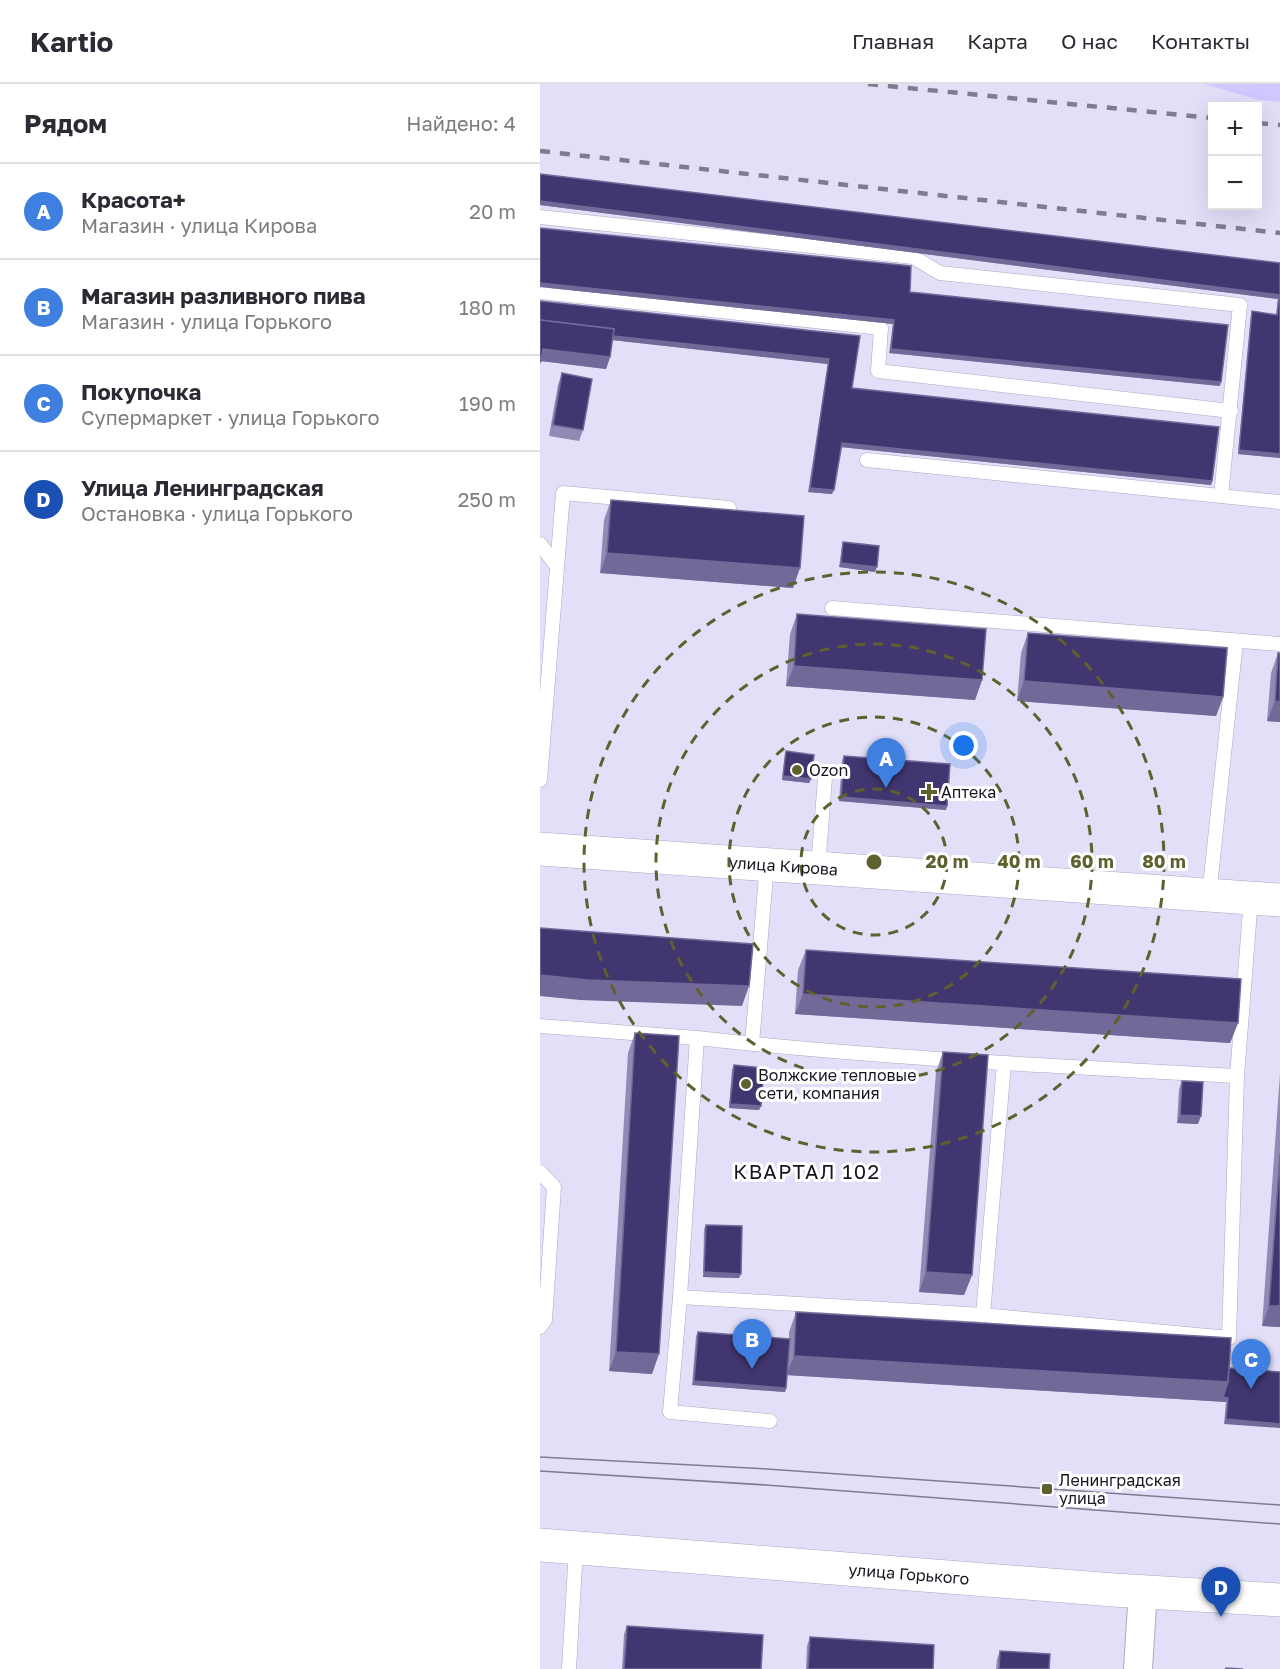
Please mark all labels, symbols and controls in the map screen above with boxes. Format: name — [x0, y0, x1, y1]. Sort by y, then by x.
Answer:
text: Kartio — [30, 25, 113, 58]
text: Главная — [852, 28, 934, 54]
text: Карта — [967, 28, 1028, 54]
text: О нас — [1061, 28, 1118, 54]
text: Контакты — [1151, 28, 1250, 54]
map controls — [1208, 102, 1262, 210]
button: + — [1208, 102, 1262, 156]
text: Рядом — [24, 108, 107, 139]
text: Найдено: 4 — [406, 111, 516, 135]
button: − — [1208, 156, 1262, 210]
text: Красота+ — [81, 186, 186, 213]
text: A — [36, 199, 51, 223]
text: 20 m — [469, 199, 516, 223]
text: Магазин · улица Кирова — [81, 213, 317, 237]
text: Магазин разливного пива — [81, 282, 365, 309]
text: B — [36, 295, 51, 319]
text: 180 m — [459, 295, 516, 319]
text: Магазин · улица Горького — [81, 309, 332, 333]
text: Покупочка — [81, 378, 201, 405]
text: C — [36, 391, 51, 415]
text: 190 m — [459, 391, 516, 415]
text: Супермаркет · улица Горького — [81, 405, 380, 429]
text: Улица Ленинградская — [81, 474, 324, 501]
text: D — [36, 487, 51, 511]
text: 250 m — [458, 487, 516, 511]
text: Остановка · улица Горького — [81, 501, 353, 525]
your location — [949, 731, 978, 760]
pin: A — [866, 738, 906, 788]
place label: Ozon — [809, 760, 848, 780]
marker: Ozon — [790, 763, 804, 777]
place label: Аптека — [941, 782, 996, 802]
marker: Аптека — [922, 785, 936, 799]
text: 20 m — [926, 850, 968, 872]
text: 40 m — [997, 850, 1041, 872]
text: 60 m — [1070, 850, 1114, 872]
text: 80 m — [1142, 850, 1186, 872]
street label: улица Кирова — [728, 852, 839, 880]
centre of rings — [864, 852, 884, 872]
place label: Волжские тепловые сети, компания — [758, 1065, 916, 1103]
marker: Волжские тепловые сети, компания — [739, 1077, 753, 1091]
district label: КВАРТАЛ 102 — [733, 1159, 881, 1183]
pin: B — [732, 1320, 772, 1369]
pin: C — [1232, 1340, 1270, 1389]
place label: Ленинградская улица — [1059, 1470, 1181, 1508]
marker: Ленинградская улица — [1040, 1482, 1054, 1496]
street label: улица Горького — [848, 1559, 970, 1589]
pin: D — [1202, 1568, 1240, 1617]

